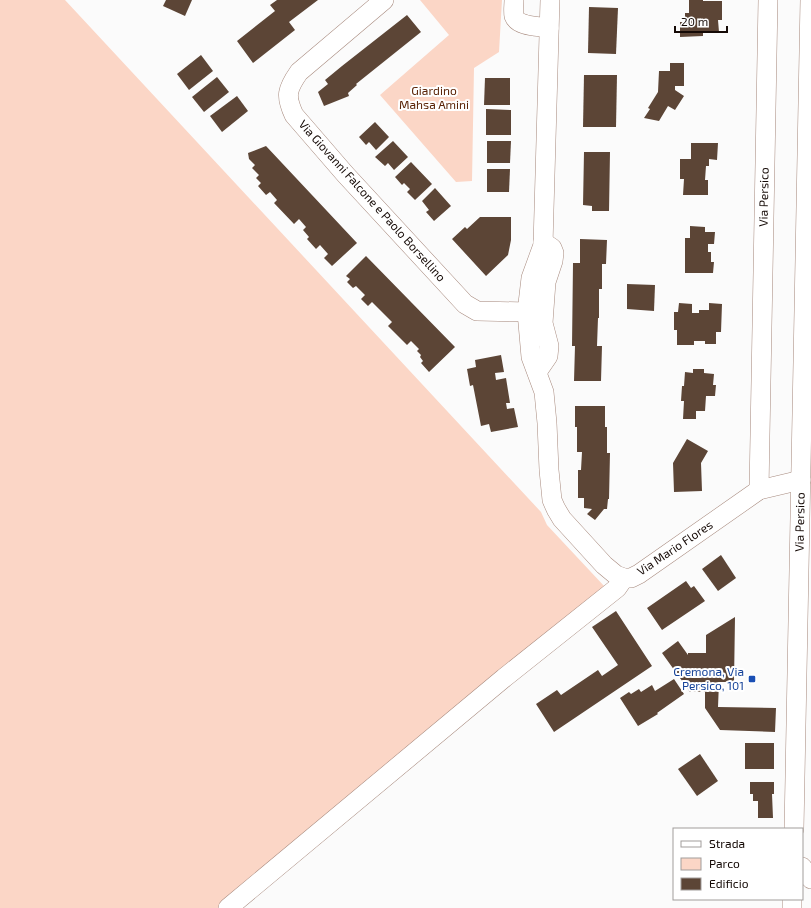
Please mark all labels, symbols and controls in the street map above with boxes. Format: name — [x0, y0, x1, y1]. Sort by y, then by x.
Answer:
scale bar — [675, 8, 727, 34]
text: 20 m — [681, 14, 708, 28]
park label: Giardino Mahsa Amini — [399, 83, 469, 111]
street label: Via Giovanni Falcone e Paolo Borsellino — [296, 117, 449, 284]
street label: Via Persico — [755, 167, 771, 227]
street label: Via Persico — [791, 492, 807, 552]
street label: Via Mario Flores — [634, 517, 715, 578]
place label: Cremona, Via Persico, 101 — [673, 664, 744, 692]
marker: Cremona, Via Persico, 101 — [747, 674, 757, 684]
legend — [673, 828, 803, 900]
text: Strada — [709, 836, 745, 850]
text: Parco — [709, 856, 740, 870]
text: Edificio — [709, 876, 749, 890]

